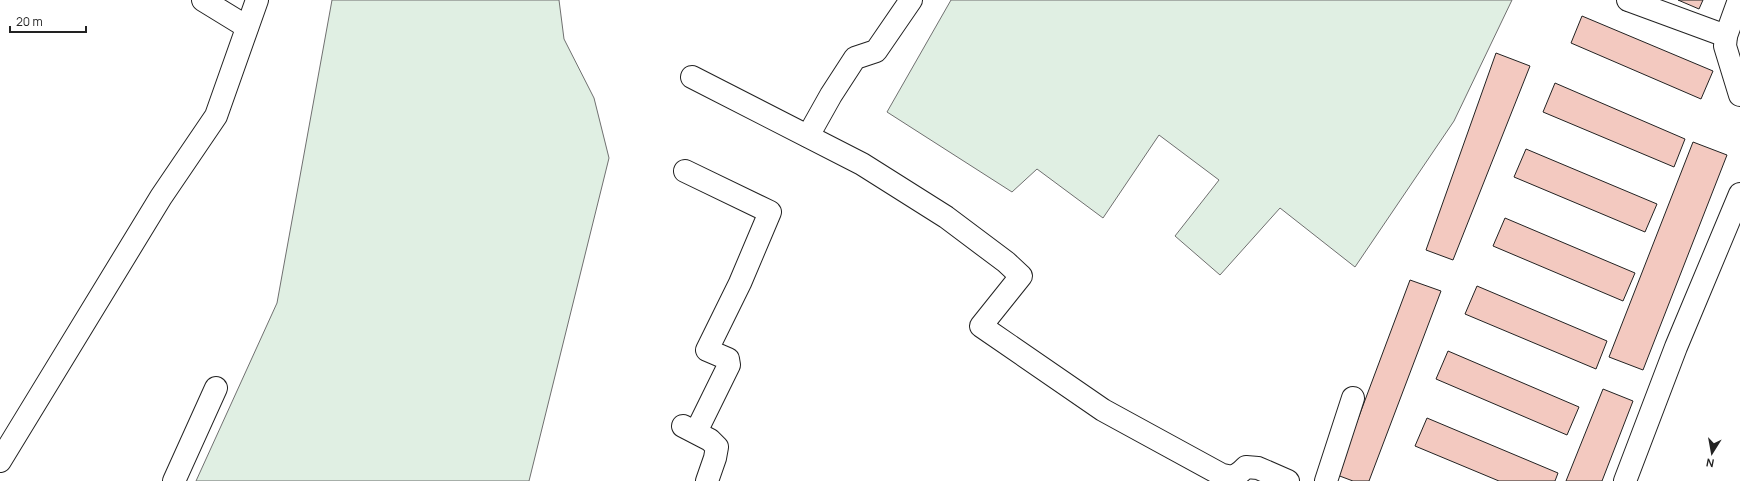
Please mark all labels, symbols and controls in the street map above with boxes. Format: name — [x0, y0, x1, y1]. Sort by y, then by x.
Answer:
scale bar — [10, 8, 86, 34]
text: 20 m — [16, 13, 43, 30]
north arrow — [1692, 433, 1732, 473]
text: N — [1705, 455, 1715, 471]

